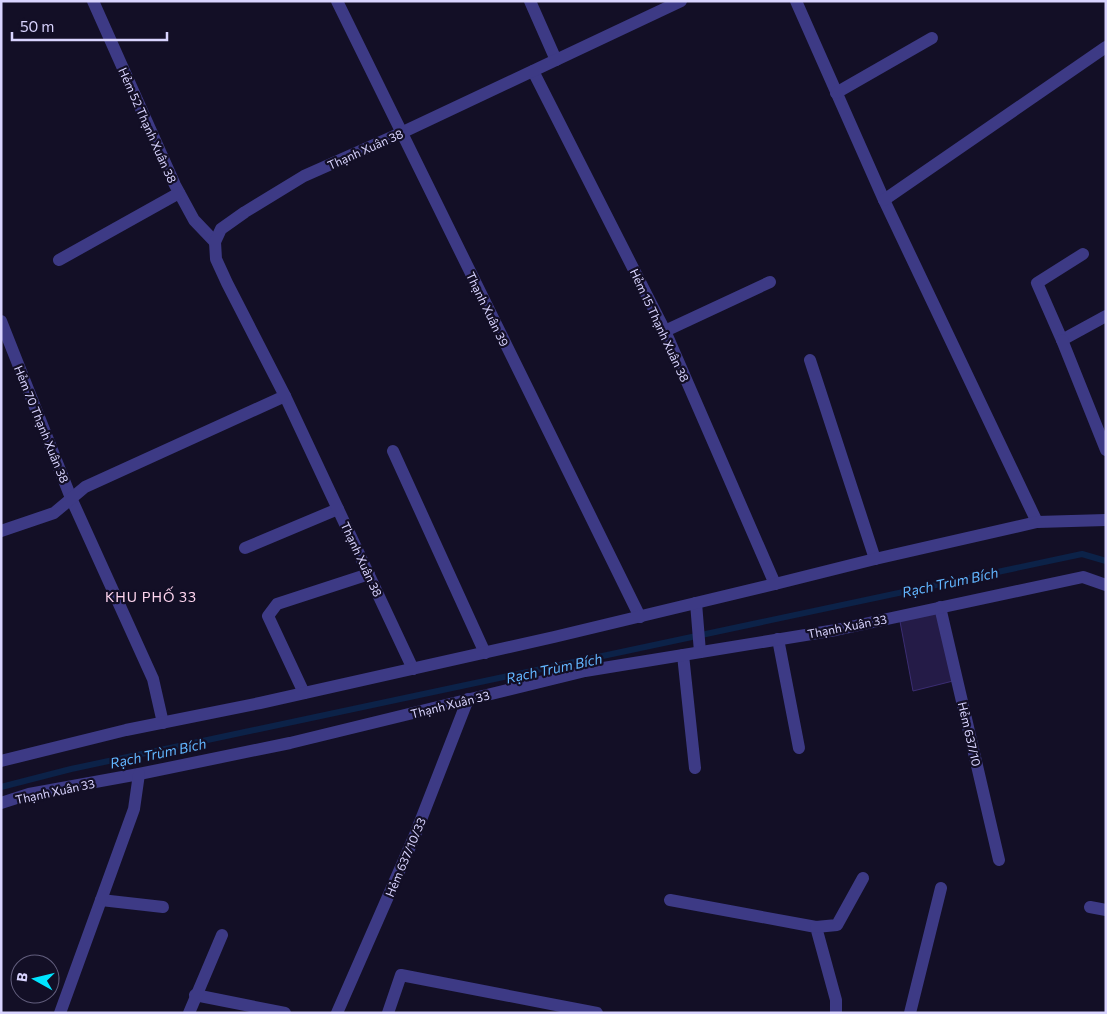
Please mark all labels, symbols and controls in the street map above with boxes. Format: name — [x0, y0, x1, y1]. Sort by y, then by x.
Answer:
scale bar — [12, 10, 168, 42]
text: 50 m — [20, 17, 54, 35]
street label: Hẻm 52 Thạnh Xuân 38 — [116, 65, 180, 185]
street label: Thạnh Xuân 38 — [325, 126, 405, 172]
street label: Hẻm 15 Thạnh Xuân 38 — [628, 266, 692, 384]
street label: Thạnh Xuân 39 — [464, 270, 512, 348]
street label: Hẻm 70 Thạnh Xuân 38 — [12, 363, 72, 485]
street label: Thạnh Xuân 38 — [339, 519, 385, 599]
water label: Rạch Trùm Bích — [900, 564, 1000, 600]
district label: KHU PHỐ 33 — [105, 586, 197, 605]
street label: Thạnh Xuân 33 — [806, 611, 888, 641]
water label: Rạch Trùm Bích — [504, 650, 604, 686]
street label: Thạnh Xuân 33 — [409, 687, 491, 721]
street label: Hẻm 637/10 — [956, 700, 984, 768]
water label: Rạch Trùm Bích — [108, 735, 208, 771]
street label: Thạnh Xuân 33 — [14, 776, 96, 806]
street label: Hẻm 637/10/33 — [382, 815, 428, 899]
north arrow — [10, 954, 60, 1004]
text: B — [13, 971, 31, 983]

